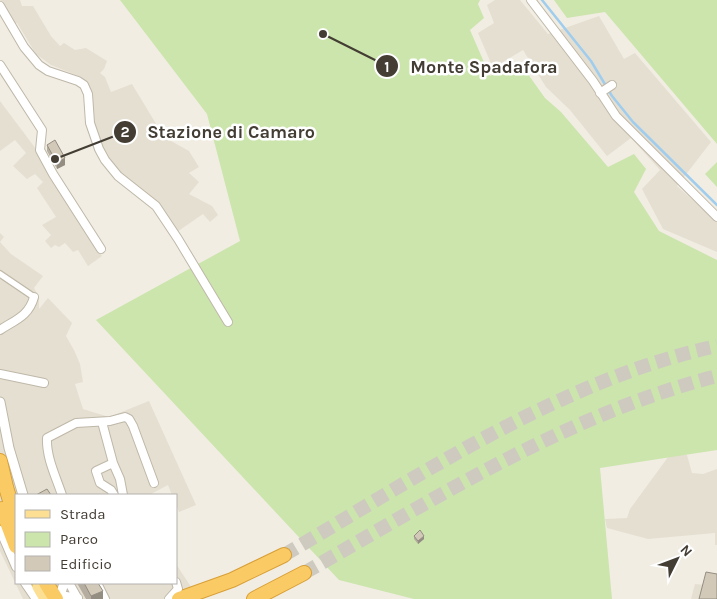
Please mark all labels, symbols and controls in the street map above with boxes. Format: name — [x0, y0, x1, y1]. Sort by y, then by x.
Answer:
callout: Monte Spadafora — [375, 50, 567, 83]
text: Monte Spadafora — [410, 56, 558, 78]
text: 1 — [384, 58, 390, 76]
callout: Stazione di Camaro — [112, 115, 325, 148]
text: Stazione di Camaro — [147, 121, 315, 143]
text: 2 — [120, 123, 130, 141]
legend — [15, 494, 178, 584]
text: Strada — [60, 505, 106, 523]
text: Parco — [60, 530, 98, 548]
north arrow — [652, 534, 702, 584]
text: N — [677, 541, 696, 560]
text: Edificio — [60, 555, 112, 573]

